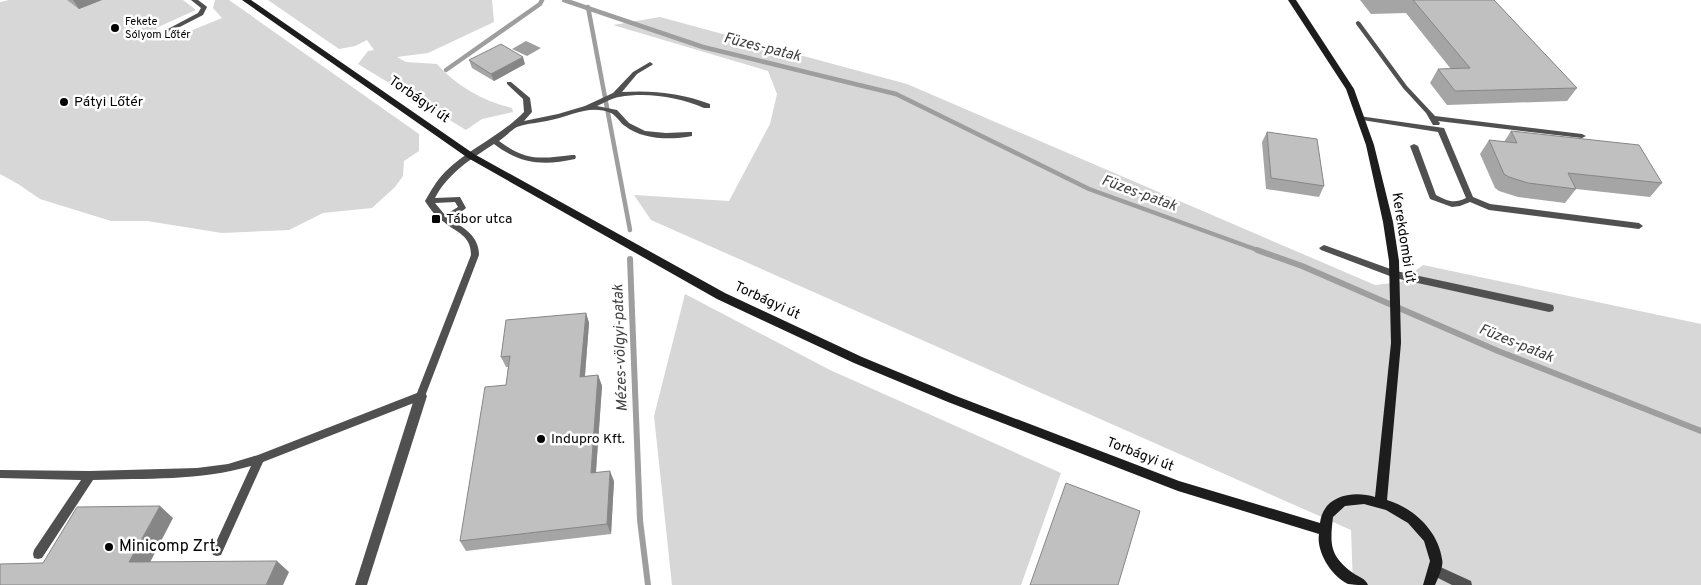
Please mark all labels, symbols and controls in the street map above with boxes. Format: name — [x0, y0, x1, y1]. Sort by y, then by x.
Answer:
place label: Fekete Sólyom Lőtér — [125, 15, 191, 42]
marker: Fekete Sólyom Lőtér — [109, 22, 121, 34]
water label: Füzes-patak — [721, 29, 803, 67]
street label: Torbágyi út — [385, 73, 453, 127]
place label: Pátyi Lőtér — [74, 94, 144, 111]
marker: Pátyi Lőtér — [58, 96, 70, 108]
water label: Füzes-patak — [1099, 172, 1180, 217]
street label: Kerekdombi út — [1387, 191, 1419, 285]
place label: Tábor utca — [446, 211, 512, 228]
marker: Tábor utca — [430, 213, 442, 225]
street label: Torbágyi út — [731, 278, 803, 324]
water label: Mézes-völgyi-patak — [609, 284, 633, 412]
water label: Füzes-patak — [1476, 320, 1557, 368]
place label: Indupro Kft. — [551, 431, 625, 448]
marker: Indupro Kft. — [535, 433, 547, 445]
street label: Torbágyi út — [1104, 434, 1176, 476]
place label: Minicomp Zrt. — [119, 537, 219, 557]
marker: Minicomp Zrt. — [103, 541, 115, 553]

